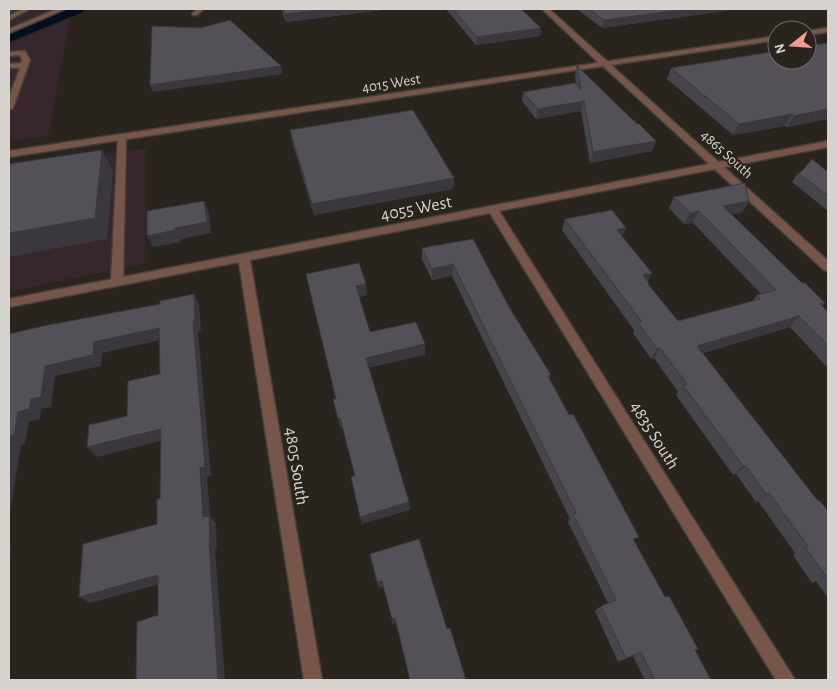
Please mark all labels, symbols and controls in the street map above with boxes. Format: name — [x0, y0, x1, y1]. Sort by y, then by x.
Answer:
north arrow — [767, 20, 817, 70]
text: N — [772, 42, 789, 55]
street label: 4015 West — [361, 71, 422, 96]
street label: 4865 South — [698, 127, 756, 182]
street label: 4055 West — [379, 193, 454, 225]
street label: 4835 South — [626, 398, 682, 473]
street label: 4805 South — [281, 426, 311, 506]

